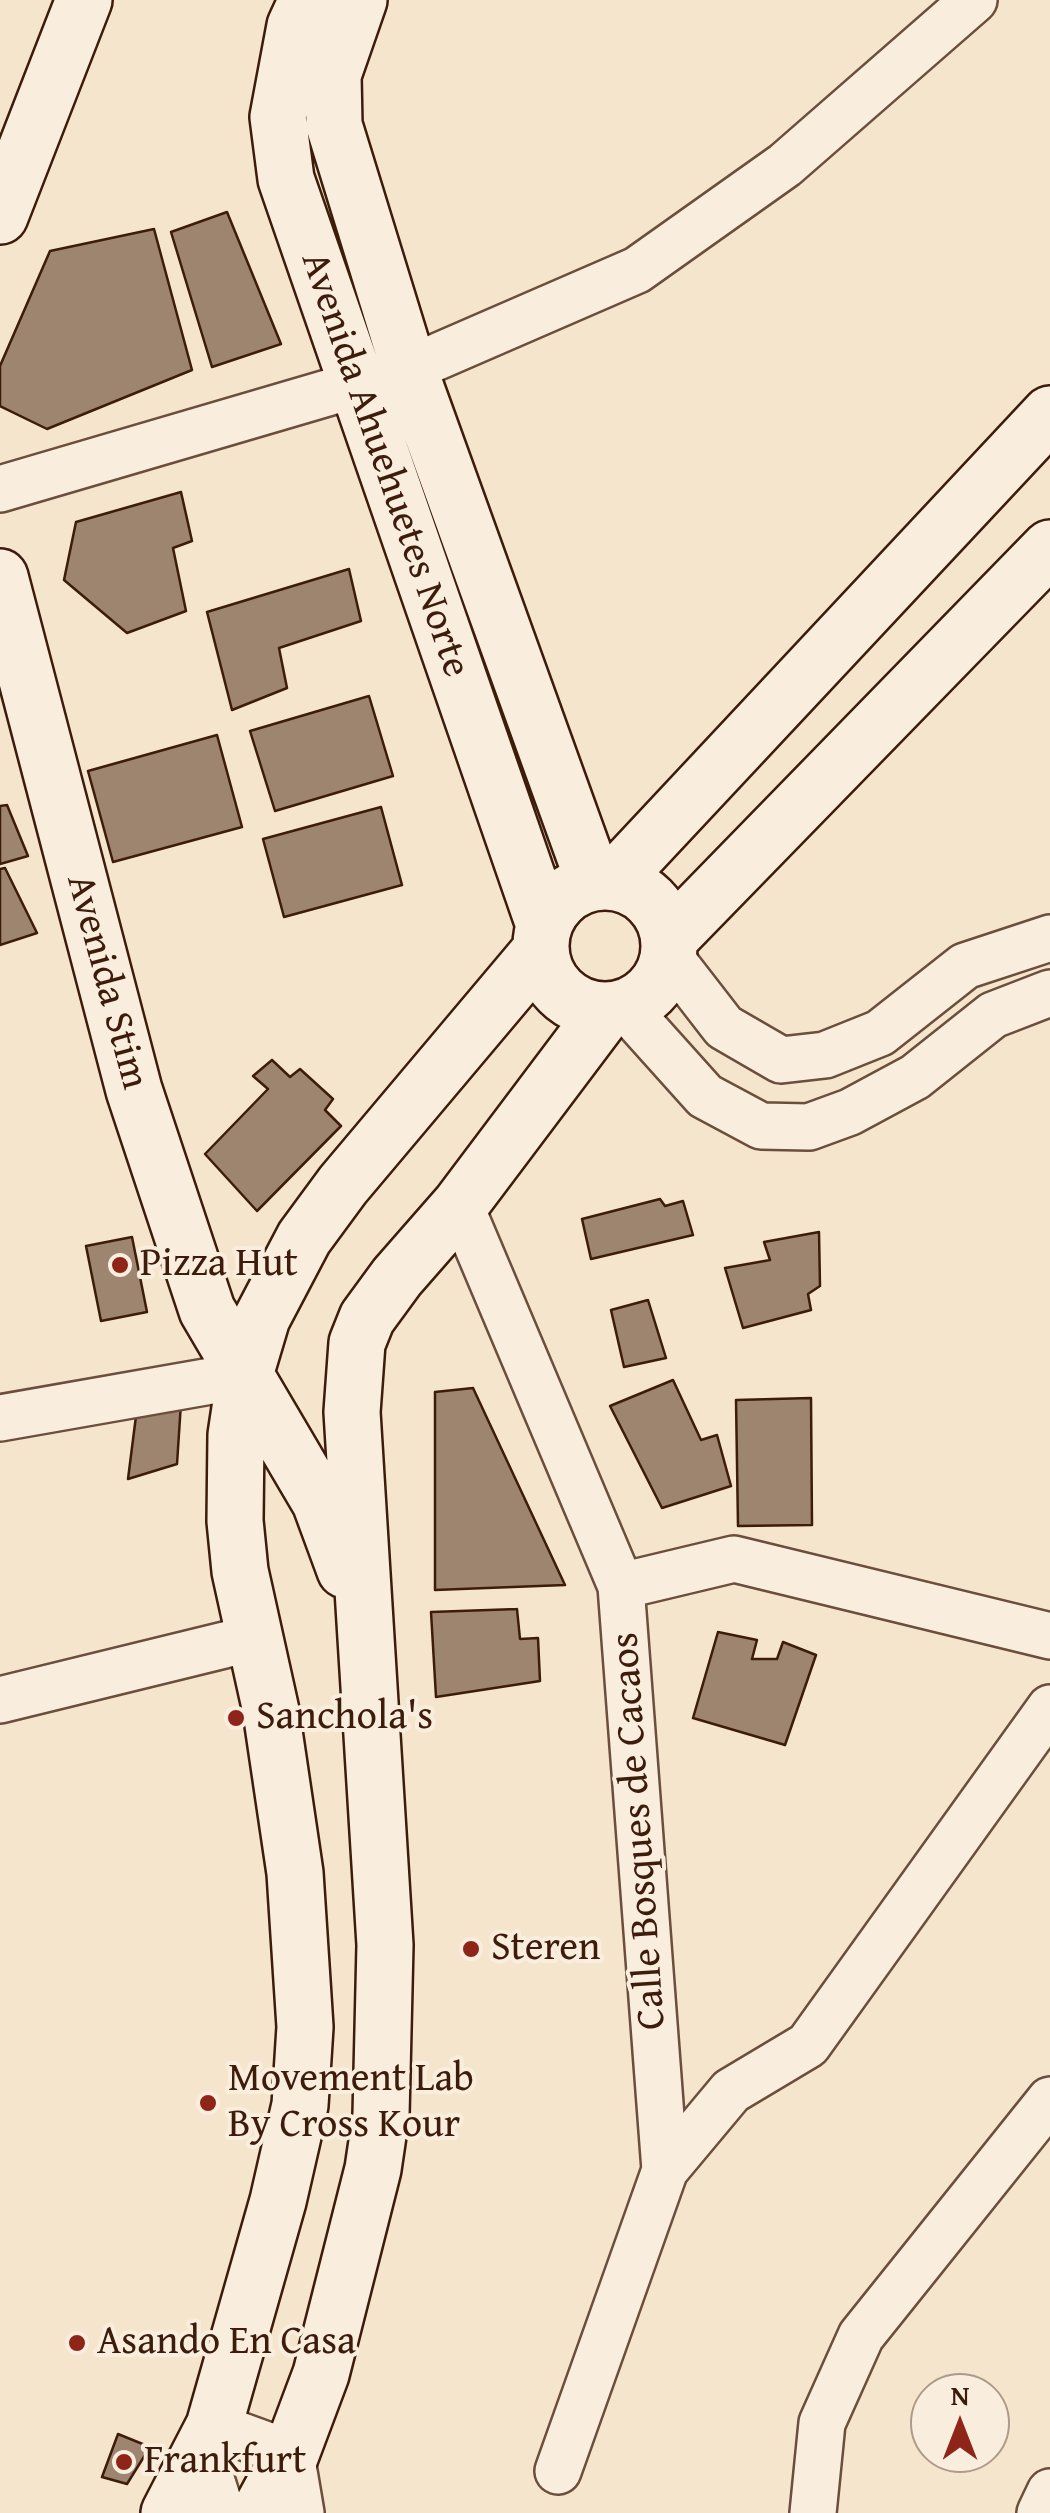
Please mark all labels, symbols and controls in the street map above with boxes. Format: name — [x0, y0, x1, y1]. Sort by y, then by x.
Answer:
street label: Avenida Ahuehuetes Norte — [289, 246, 479, 684]
street label: Avenida Stim — [54, 869, 158, 1095]
place label: Pizza Hut — [140, 1241, 298, 1289]
marker: Pizza Hut — [109, 1254, 131, 1276]
street label: Calle Bosques de Cacaos — [602, 1631, 678, 2031]
place label: Sanchola's — [256, 1694, 433, 1742]
marker: Sanchola's — [225, 1707, 247, 1729]
place label: Steren — [491, 1925, 601, 1973]
marker: Steren — [460, 1938, 482, 1960]
place label: Movement Lab By Cross Kour — [228, 2056, 474, 2150]
marker: Movement Lab By Cross Kour — [197, 2092, 219, 2114]
place label: Asando En Casa — [97, 2319, 356, 2367]
marker: Asando En Casa — [66, 2332, 88, 2354]
north arrow — [910, 2373, 1010, 2473]
text: N — [951, 2374, 969, 2415]
place label: Frankfurt — [144, 2438, 306, 2486]
marker: Frankfurt — [113, 2451, 135, 2473]

